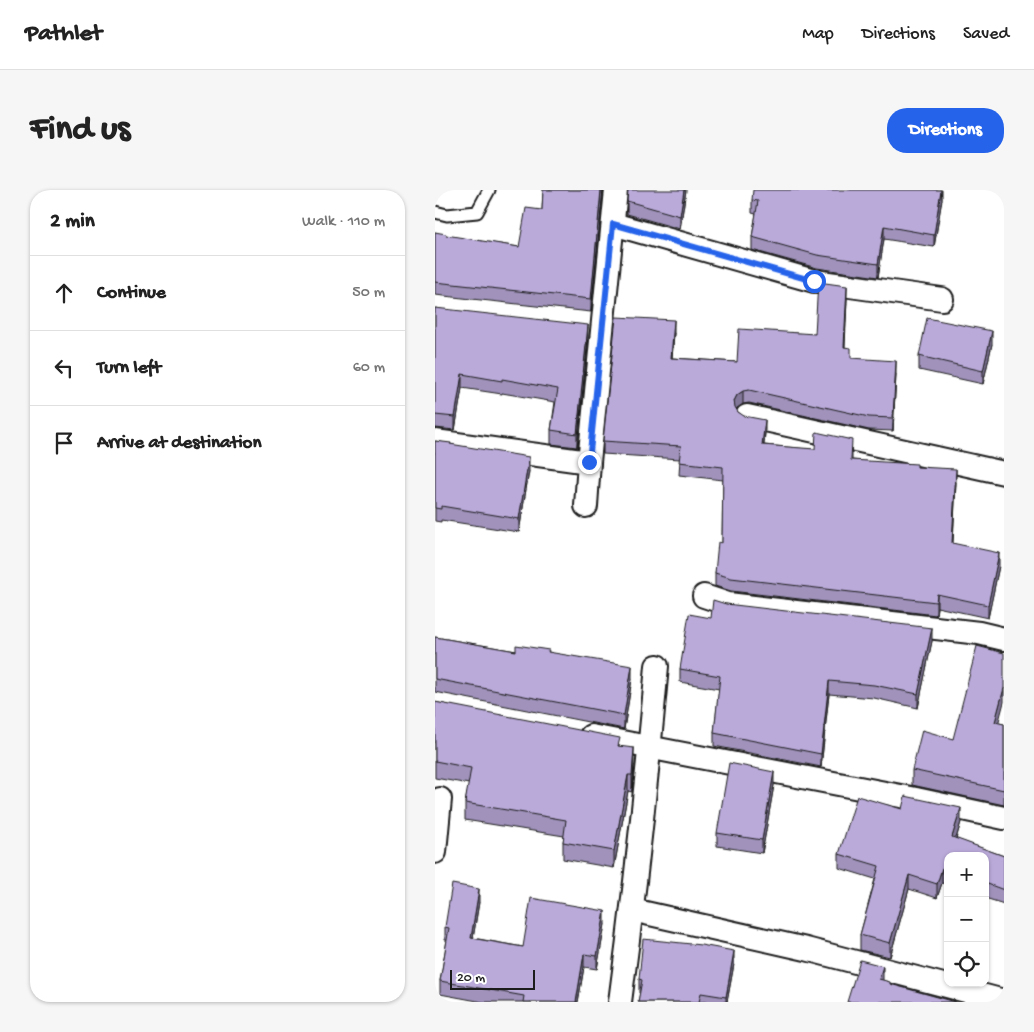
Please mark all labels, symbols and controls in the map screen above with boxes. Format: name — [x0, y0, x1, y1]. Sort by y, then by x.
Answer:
text: Pathlet — [25, 20, 102, 49]
text: Map — [802, 24, 834, 45]
text: Directions — [862, 24, 935, 45]
text: Saved — [963, 24, 1009, 45]
button: Directions — [887, 108, 1004, 153]
text: Find us — [30, 110, 130, 151]
text: 2 min — [50, 210, 95, 235]
text: Walk · 110 m — [302, 213, 385, 232]
route start — [803, 270, 826, 293]
icon: ahead — [50, 279, 78, 307]
text: Continue — [97, 282, 166, 305]
text: 50 m — [352, 284, 385, 303]
icon: left — [50, 354, 78, 382]
text: Turn left — [97, 357, 161, 380]
text: 60 m — [353, 359, 385, 378]
icon: arrive — [50, 429, 78, 457]
text: Arrive at destination — [97, 432, 261, 455]
route end — [578, 451, 601, 474]
map controls — [944, 852, 989, 987]
button: + — [944, 852, 989, 897]
button: − — [944, 897, 989, 942]
button: locate — [944, 942, 989, 987]
scale bar — [450, 967, 535, 990]
text: 20 m — [457, 970, 485, 987]

